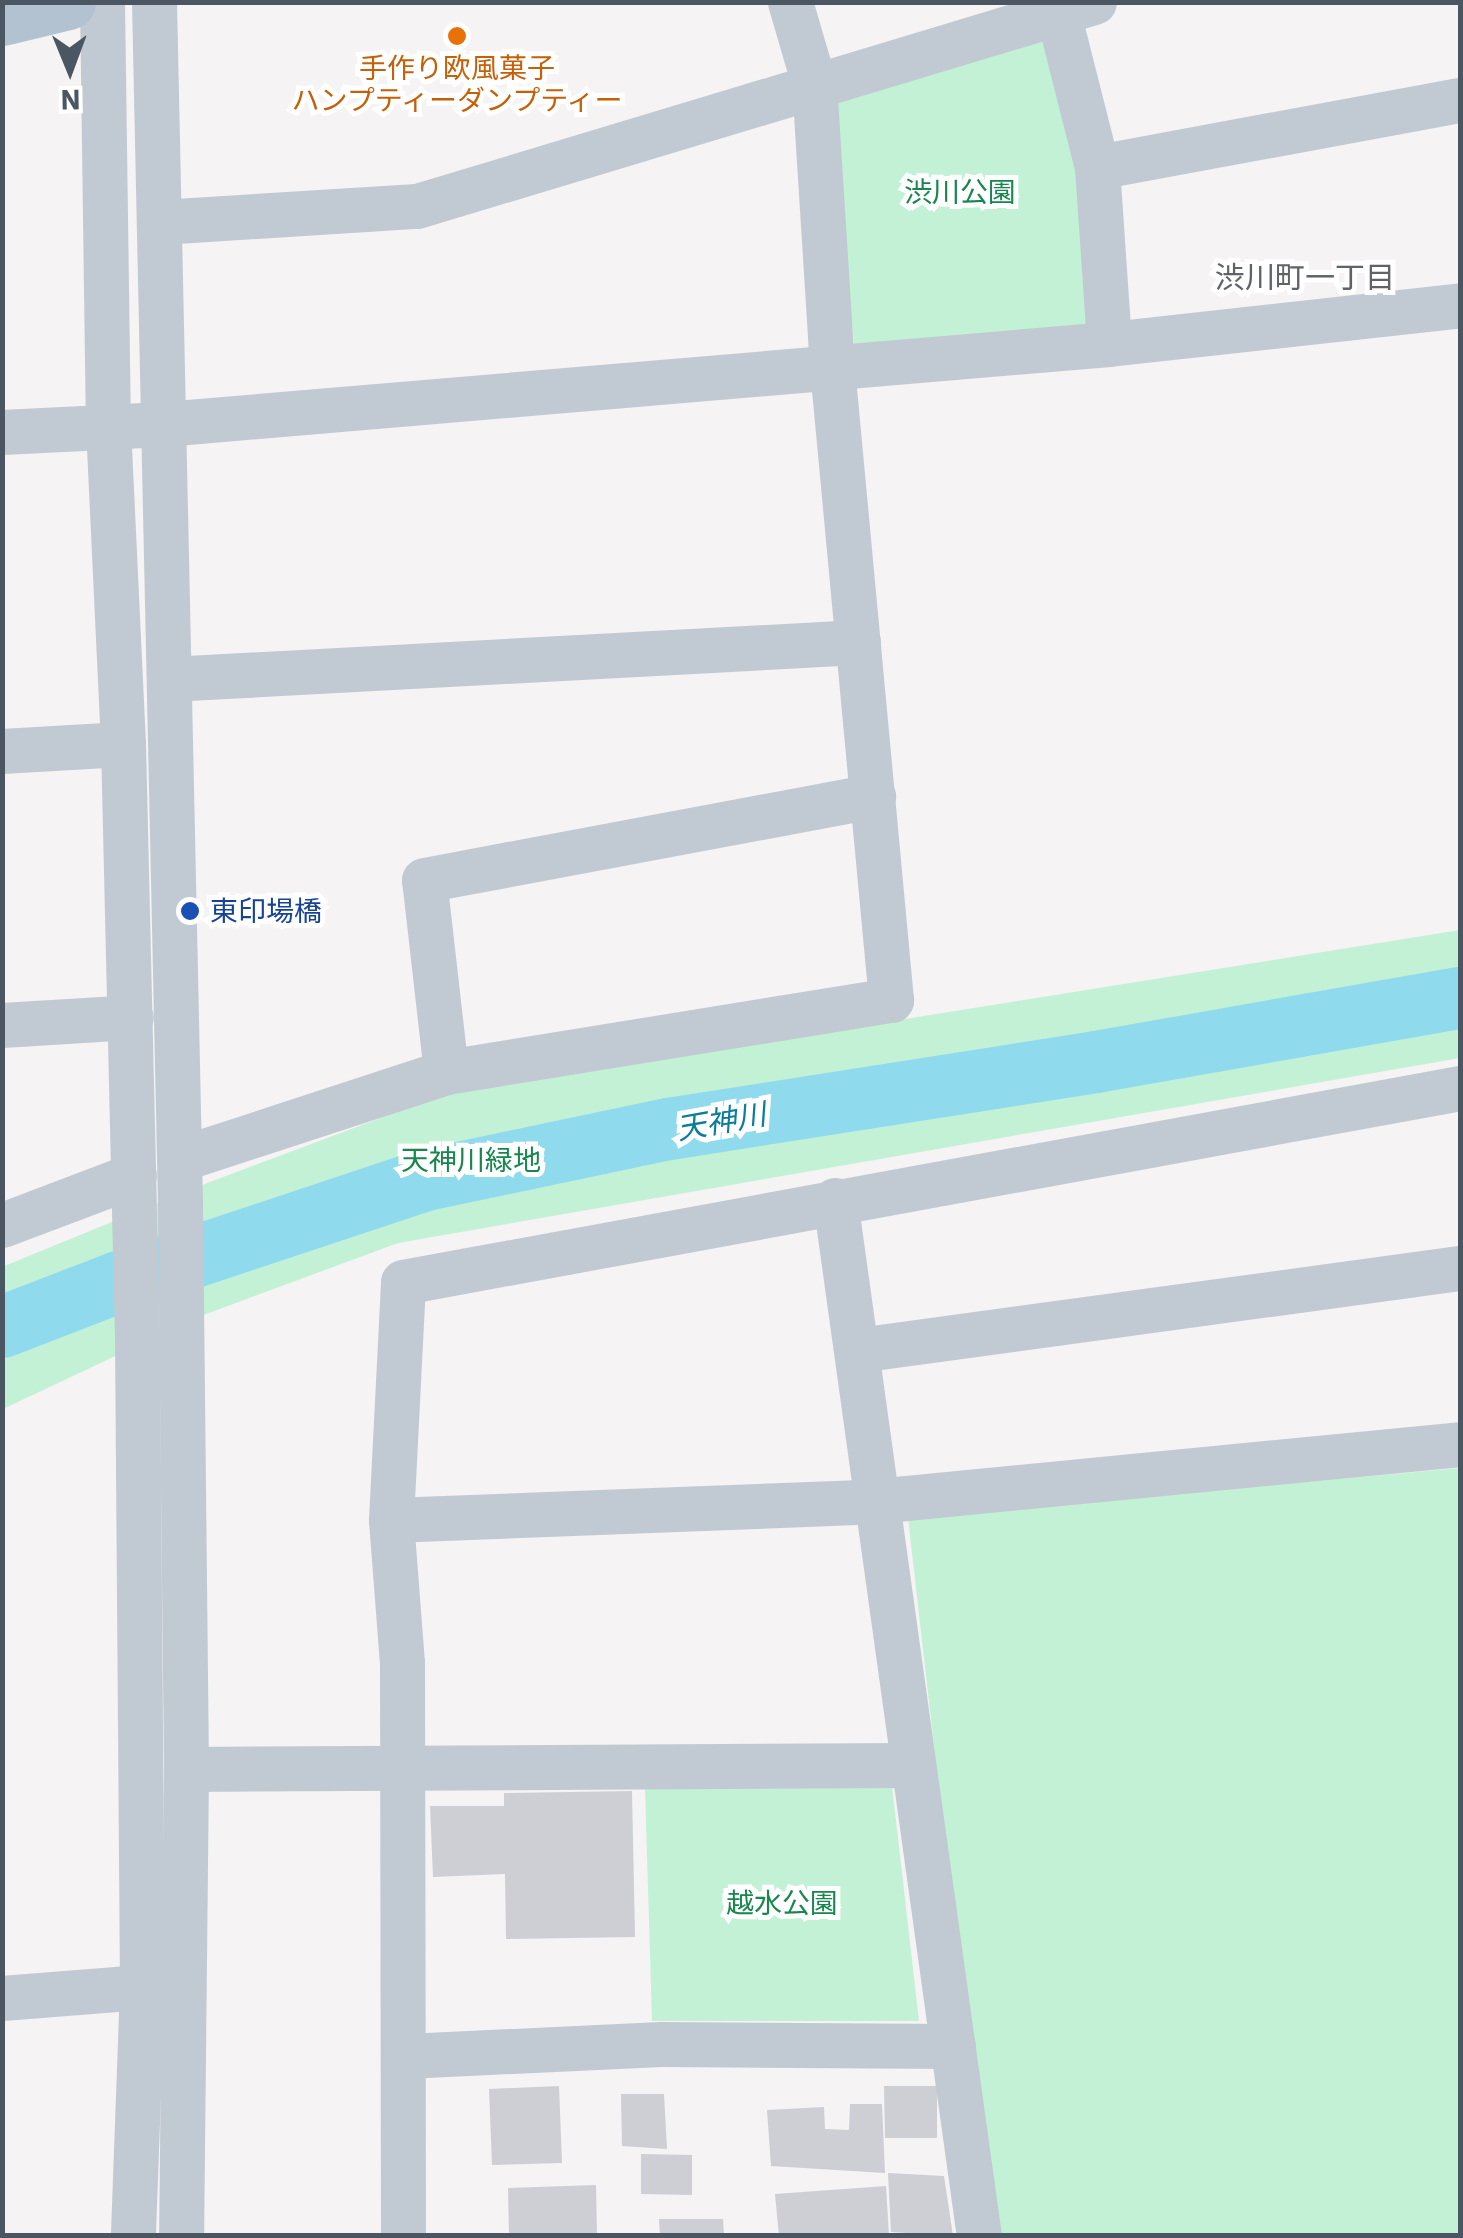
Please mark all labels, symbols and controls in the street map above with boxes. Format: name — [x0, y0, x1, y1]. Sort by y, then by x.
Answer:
north arrow — [20, 20, 120, 120]
marker: 手作り欧風菓子 ハンプティーダンプティー — [446, 25, 468, 47]
place label: 手作り欧風菓子 ハンプティーダンプティー — [289, 51, 625, 117]
text: N — [60, 82, 81, 119]
park label: 渋川公園 — [904, 175, 1016, 209]
district label: 渋川町一丁目 — [1215, 259, 1395, 295]
place label: 東印場橋 — [210, 894, 322, 928]
marker: 東印場橋 — [179, 900, 201, 922]
water label: 天神川 — [674, 1095, 768, 1147]
park label: 天神川緑地 — [401, 1143, 541, 1177]
park label: 越水公園 — [726, 1886, 838, 1920]

